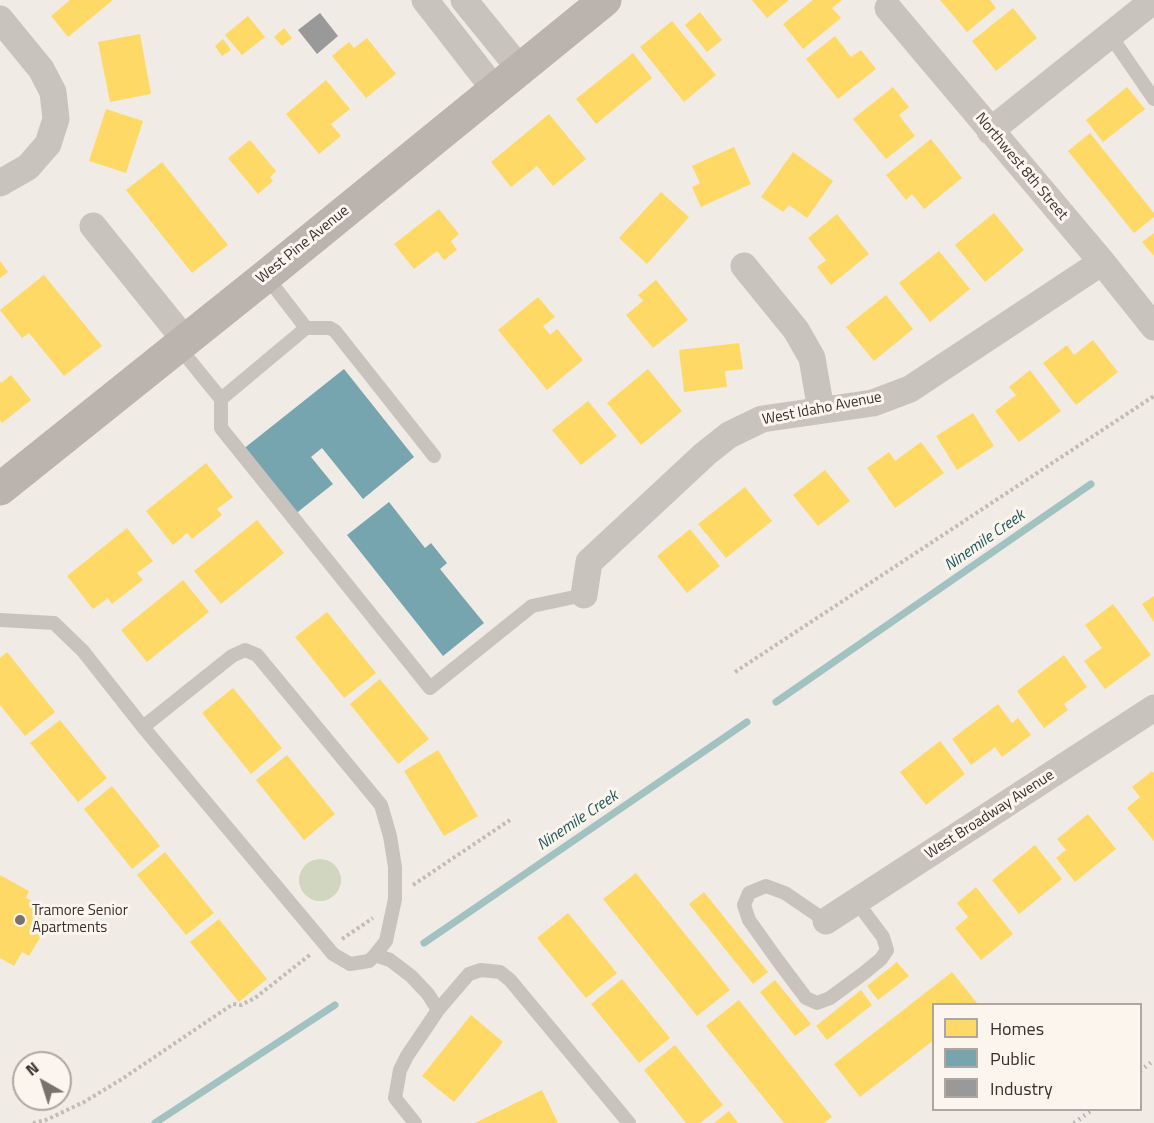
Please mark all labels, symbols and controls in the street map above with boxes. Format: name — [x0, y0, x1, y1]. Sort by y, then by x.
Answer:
street label: Northwest 8th Street — [971, 110, 1071, 224]
street label: West Pine Avenue — [253, 202, 353, 288]
street label: West Idaho Avenue — [761, 389, 883, 429]
water label: Ninemile Creek — [941, 506, 1029, 576]
street label: West Broadway Avenue — [922, 767, 1058, 863]
water label: Ninemile Creek — [534, 787, 622, 855]
place label: Tramore Senior Apartments — [32, 902, 128, 937]
marker: Tramore Senior Apartments — [13, 913, 27, 927]
legend — [932, 1003, 1142, 1111]
text: Homes — [990, 1015, 1044, 1042]
text: Public — [990, 1045, 1036, 1072]
north arrow — [12, 1051, 72, 1111]
text: N — [20, 1056, 44, 1081]
text: Industry — [990, 1075, 1053, 1102]

